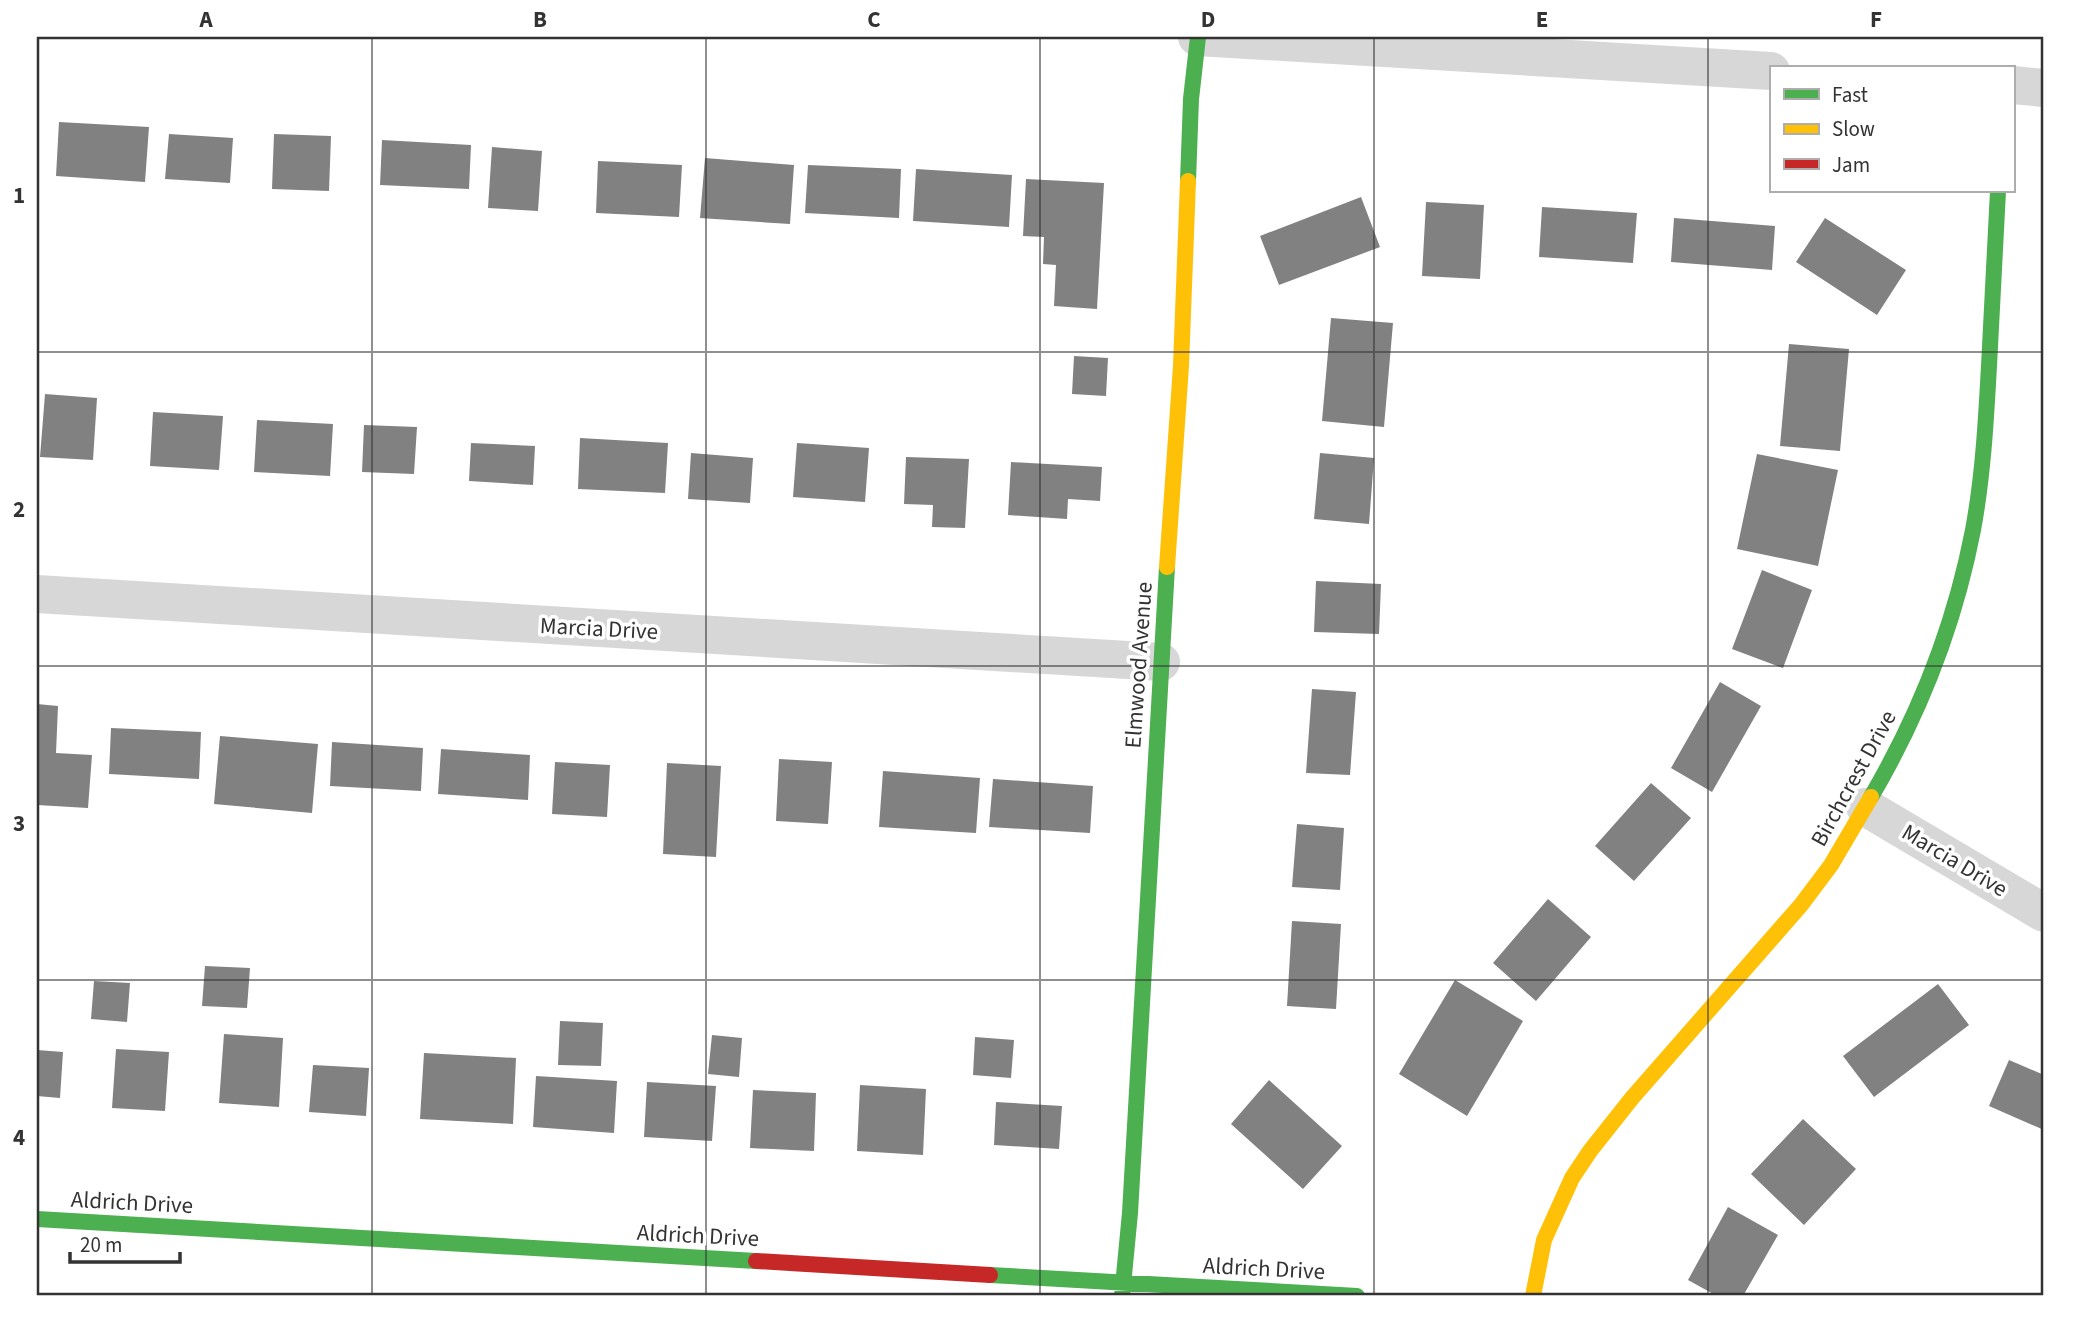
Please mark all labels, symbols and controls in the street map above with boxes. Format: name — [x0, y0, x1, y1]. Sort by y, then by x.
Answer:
text: A — [198, 3, 213, 36]
text: B — [533, 3, 547, 36]
text: C — [867, 3, 881, 36]
text: D — [1201, 3, 1215, 36]
text: E — [1536, 3, 1548, 36]
text: F — [1870, 3, 1882, 36]
legend — [1770, 66, 2014, 192]
text: Fast — [1832, 80, 1868, 110]
text: Slow — [1832, 114, 1875, 144]
text: Jam — [1832, 150, 1870, 180]
text: 1 — [13, 179, 25, 212]
text: 2 — [13, 493, 25, 526]
street label: Elmwood Avenue — [1116, 581, 1161, 749]
street label: Marcia Drive — [539, 609, 659, 648]
street label: Birchcrest Drive — [1802, 704, 1904, 852]
text: 3 — [13, 807, 25, 840]
street label: Marcia Drive — [1896, 816, 2014, 905]
text: 4 — [13, 1121, 25, 1154]
street label: Aldrich Drive — [70, 1183, 194, 1222]
street label: Aldrich Drive — [636, 1216, 760, 1255]
scale bar — [70, 1221, 180, 1265]
text: 20 m — [80, 1230, 122, 1260]
street label: Aldrich Drive — [1202, 1249, 1326, 1288]

